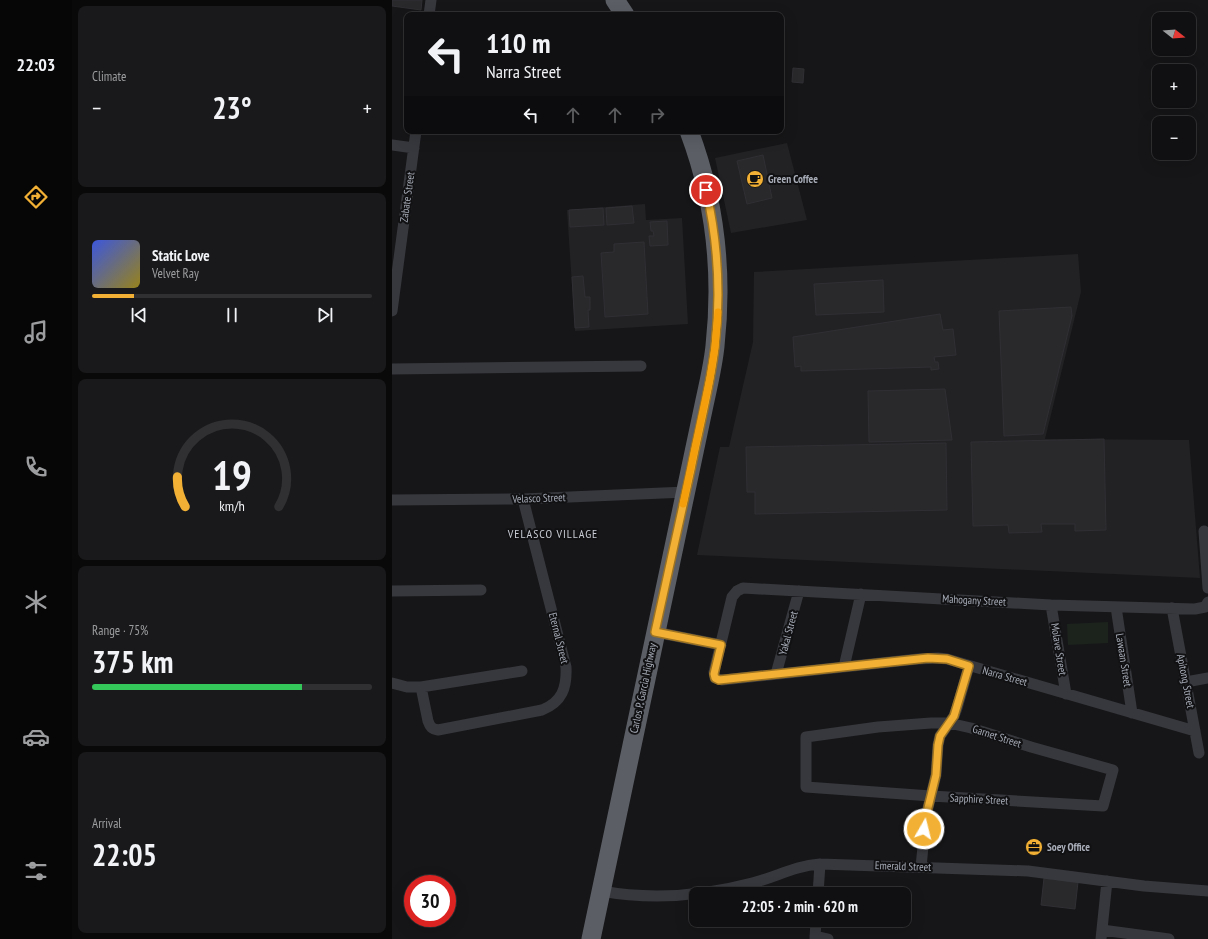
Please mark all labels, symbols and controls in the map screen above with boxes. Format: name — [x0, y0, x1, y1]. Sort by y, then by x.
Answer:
north arrow — [1152, 12, 1196, 56]
map controls — [1152, 12, 1196, 160]
text: 110 m — [486, 24, 550, 61]
icon: left — [420, 28, 472, 80]
text: 22:03 — [17, 53, 55, 76]
text: Narra Street — [486, 60, 561, 83]
button: + — [1152, 64, 1196, 108]
text: Climate — [92, 68, 126, 85]
text: 23° — [212, 88, 252, 127]
text: − — [92, 94, 101, 122]
text: + — [363, 94, 372, 122]
icon: left — [520, 104, 542, 126]
icon: ahead — [562, 104, 584, 126]
icon: ahead — [604, 104, 626, 126]
icon: right — [646, 104, 668, 126]
button: − — [1152, 116, 1196, 160]
cafe icon: Green Coffee — [745, 169, 765, 189]
street label: Zabate Street — [397, 171, 417, 223]
place label: Green Coffee — [768, 172, 818, 186]
pin — [689, 173, 723, 207]
icon: arrive — [695, 179, 717, 201]
icon: directions — [22, 183, 50, 211]
text: Static Love — [152, 246, 210, 265]
text: Velvet Ray — [152, 265, 199, 282]
icon: previous — [128, 304, 150, 326]
icon: pause — [221, 304, 243, 326]
icon: next — [314, 304, 336, 326]
icon: music — [22, 318, 50, 346]
text: 19 — [212, 448, 252, 501]
icon: phone — [22, 453, 50, 481]
street label: Velasco Street — [511, 490, 566, 506]
text: km/h — [219, 496, 245, 515]
district label: VELASCO VILLAGE — [507, 526, 598, 541]
icon: climate — [22, 588, 50, 616]
street label: Mahogany Street — [942, 591, 1006, 609]
street label: Yakal Street — [775, 609, 801, 657]
street label: Eternal Street — [546, 611, 572, 665]
text: Range · 75% — [92, 622, 148, 639]
street label: Molave Street — [1048, 622, 1070, 676]
street label: Lawaan Street — [1113, 632, 1135, 688]
street label: Carlos P. Garcia Highway — [627, 641, 660, 734]
text: 375 km — [92, 642, 173, 681]
street label: Apitong Street — [1174, 653, 1198, 709]
street label: Narra Street — [981, 663, 1029, 689]
street label: Garnet Street — [971, 722, 1023, 750]
icon: car — [22, 723, 50, 751]
street label: Sapphire Street — [949, 790, 1009, 808]
position arrow — [903, 808, 945, 850]
text: Arrival — [92, 815, 121, 832]
text: 22:05 — [92, 835, 157, 874]
office icon: Soey Office — [1024, 837, 1044, 857]
place label: Soey Office — [1047, 840, 1090, 854]
icon: filters — [22, 857, 50, 885]
street label: Emerald Street — [875, 858, 931, 874]
speed limit sign: 30 — [404, 875, 456, 927]
text: 22:05 · 2 min · 620 m — [742, 897, 858, 916]

